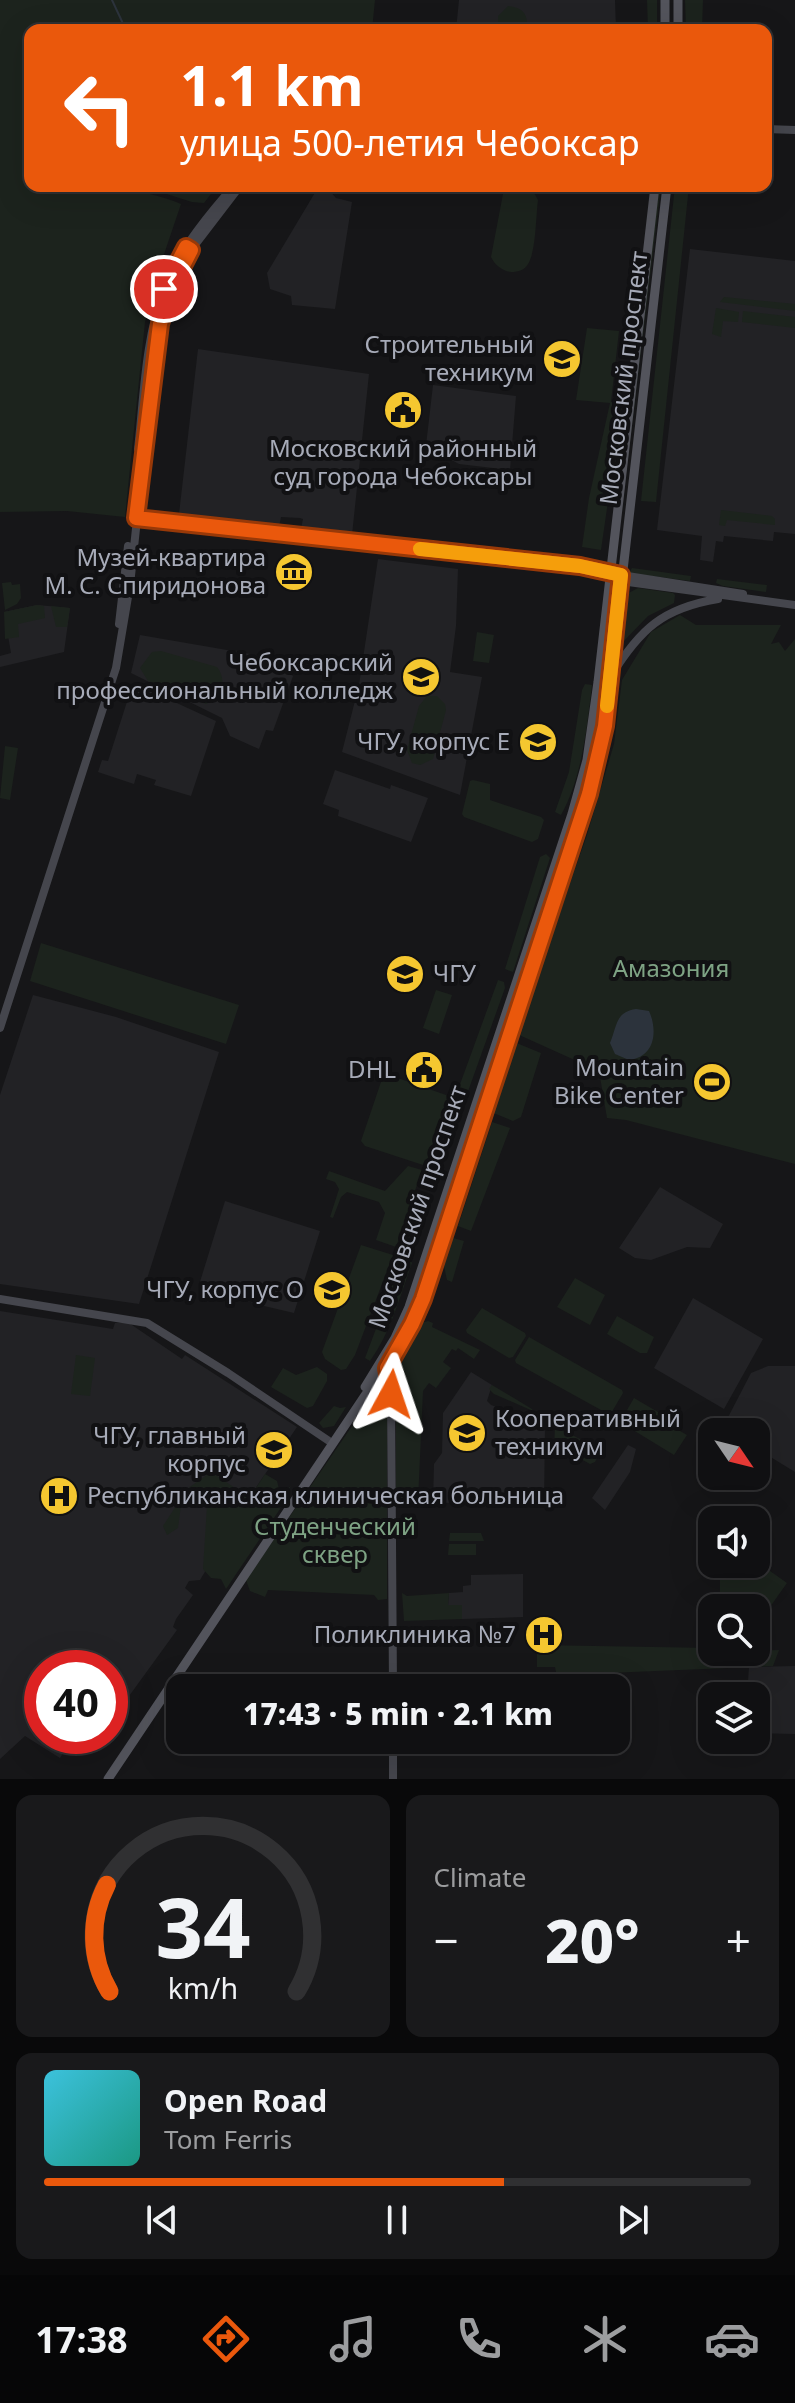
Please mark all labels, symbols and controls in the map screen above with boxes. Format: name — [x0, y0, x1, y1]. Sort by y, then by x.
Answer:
text: 1.1 km — [180, 46, 364, 122]
icon: left — [48, 56, 152, 160]
text: улица 500-летия Чебоксар — [180, 118, 640, 167]
street label: Московский проспект — [591, 249, 654, 507]
pin — [130, 255, 198, 323]
icon: arrive — [142, 267, 186, 311]
place label: Строительный техникум — [365, 327, 534, 388]
school or university icon: Строительный техникум — [541, 338, 583, 380]
public building icon: Московский районный суд города Чебоксары — [382, 389, 424, 431]
place label: Московский районный суд города Чебоксары — [269, 431, 537, 492]
place label: Музей-квартира М. С. Спиридонова — [45, 540, 266, 601]
museum icon: Музей-квартира М. С. Спиридонова — [273, 551, 315, 593]
place label: Чебоксарский профессиональный колледж — [56, 645, 394, 706]
school or university icon: Чебоксарский профессиональный колледж — [400, 656, 442, 698]
school or university icon: ЧГУ, корпус Е — [517, 721, 559, 763]
place label: ЧГУ, корпус Е — [357, 724, 510, 757]
park label: Амазония — [613, 951, 729, 984]
school or university icon: ЧГУ — [384, 953, 426, 995]
place label: ЧГУ — [433, 956, 476, 989]
public building icon: DHL — [403, 1049, 445, 1091]
place label: Mountain Bike Center — [554, 1050, 684, 1111]
place label: DHL — [348, 1052, 396, 1085]
sports icon: Mountain Bike Center — [691, 1061, 733, 1103]
street label: Московский проспект — [359, 1080, 474, 1333]
school or university icon: ЧГУ, корпус О — [311, 1269, 353, 1311]
place label: ЧГУ, корпус О — [146, 1272, 304, 1305]
position arrow — [349, 1352, 433, 1436]
place label: Кооперативный техникум — [495, 1401, 681, 1462]
school or university icon: Кооперативный техникум — [446, 1412, 488, 1454]
place label: ЧГУ, главный корпус — [93, 1418, 246, 1479]
north arrow — [698, 1418, 770, 1490]
map controls — [698, 1418, 770, 1754]
school or university icon: ЧГУ, главный корпус — [253, 1429, 295, 1471]
hospital icon: Республиканская клиническая больница — [38, 1475, 80, 1517]
place label: Республиканская клиническая больница — [87, 1478, 564, 1511]
button: sound — [698, 1506, 770, 1578]
park label: Студенческий сквер — [254, 1509, 416, 1570]
button: search — [698, 1594, 770, 1666]
hospital icon: Поликлиника №7 — [523, 1614, 565, 1656]
place label: Поликлиника №7 — [314, 1617, 516, 1650]
speed limit sign: 40 — [24, 1650, 128, 1754]
button: layers — [698, 1682, 770, 1754]
text: 17:43 · 5 min · 2.1 km — [243, 1693, 553, 1734]
text: Climate — [434, 1859, 526, 1895]
text: 34 — [155, 1869, 250, 1982]
text: 20° — [545, 1899, 640, 1981]
text: − — [434, 1910, 459, 1970]
text: + — [726, 1910, 751, 1970]
text: km/h — [168, 1968, 238, 2007]
text: Open Road — [164, 2080, 327, 2121]
text: Tom Ferris — [164, 2121, 292, 2157]
icon: previous — [140, 2198, 184, 2242]
icon: pause — [375, 2198, 419, 2242]
icon: next — [611, 2198, 655, 2242]
icon: directions — [198, 2311, 254, 2367]
icon: music — [325, 2311, 381, 2367]
icon: phone — [451, 2311, 507, 2367]
icon: climate — [577, 2311, 633, 2367]
icon: car — [704, 2311, 760, 2367]
text: 17:38 — [35, 2315, 128, 2364]

